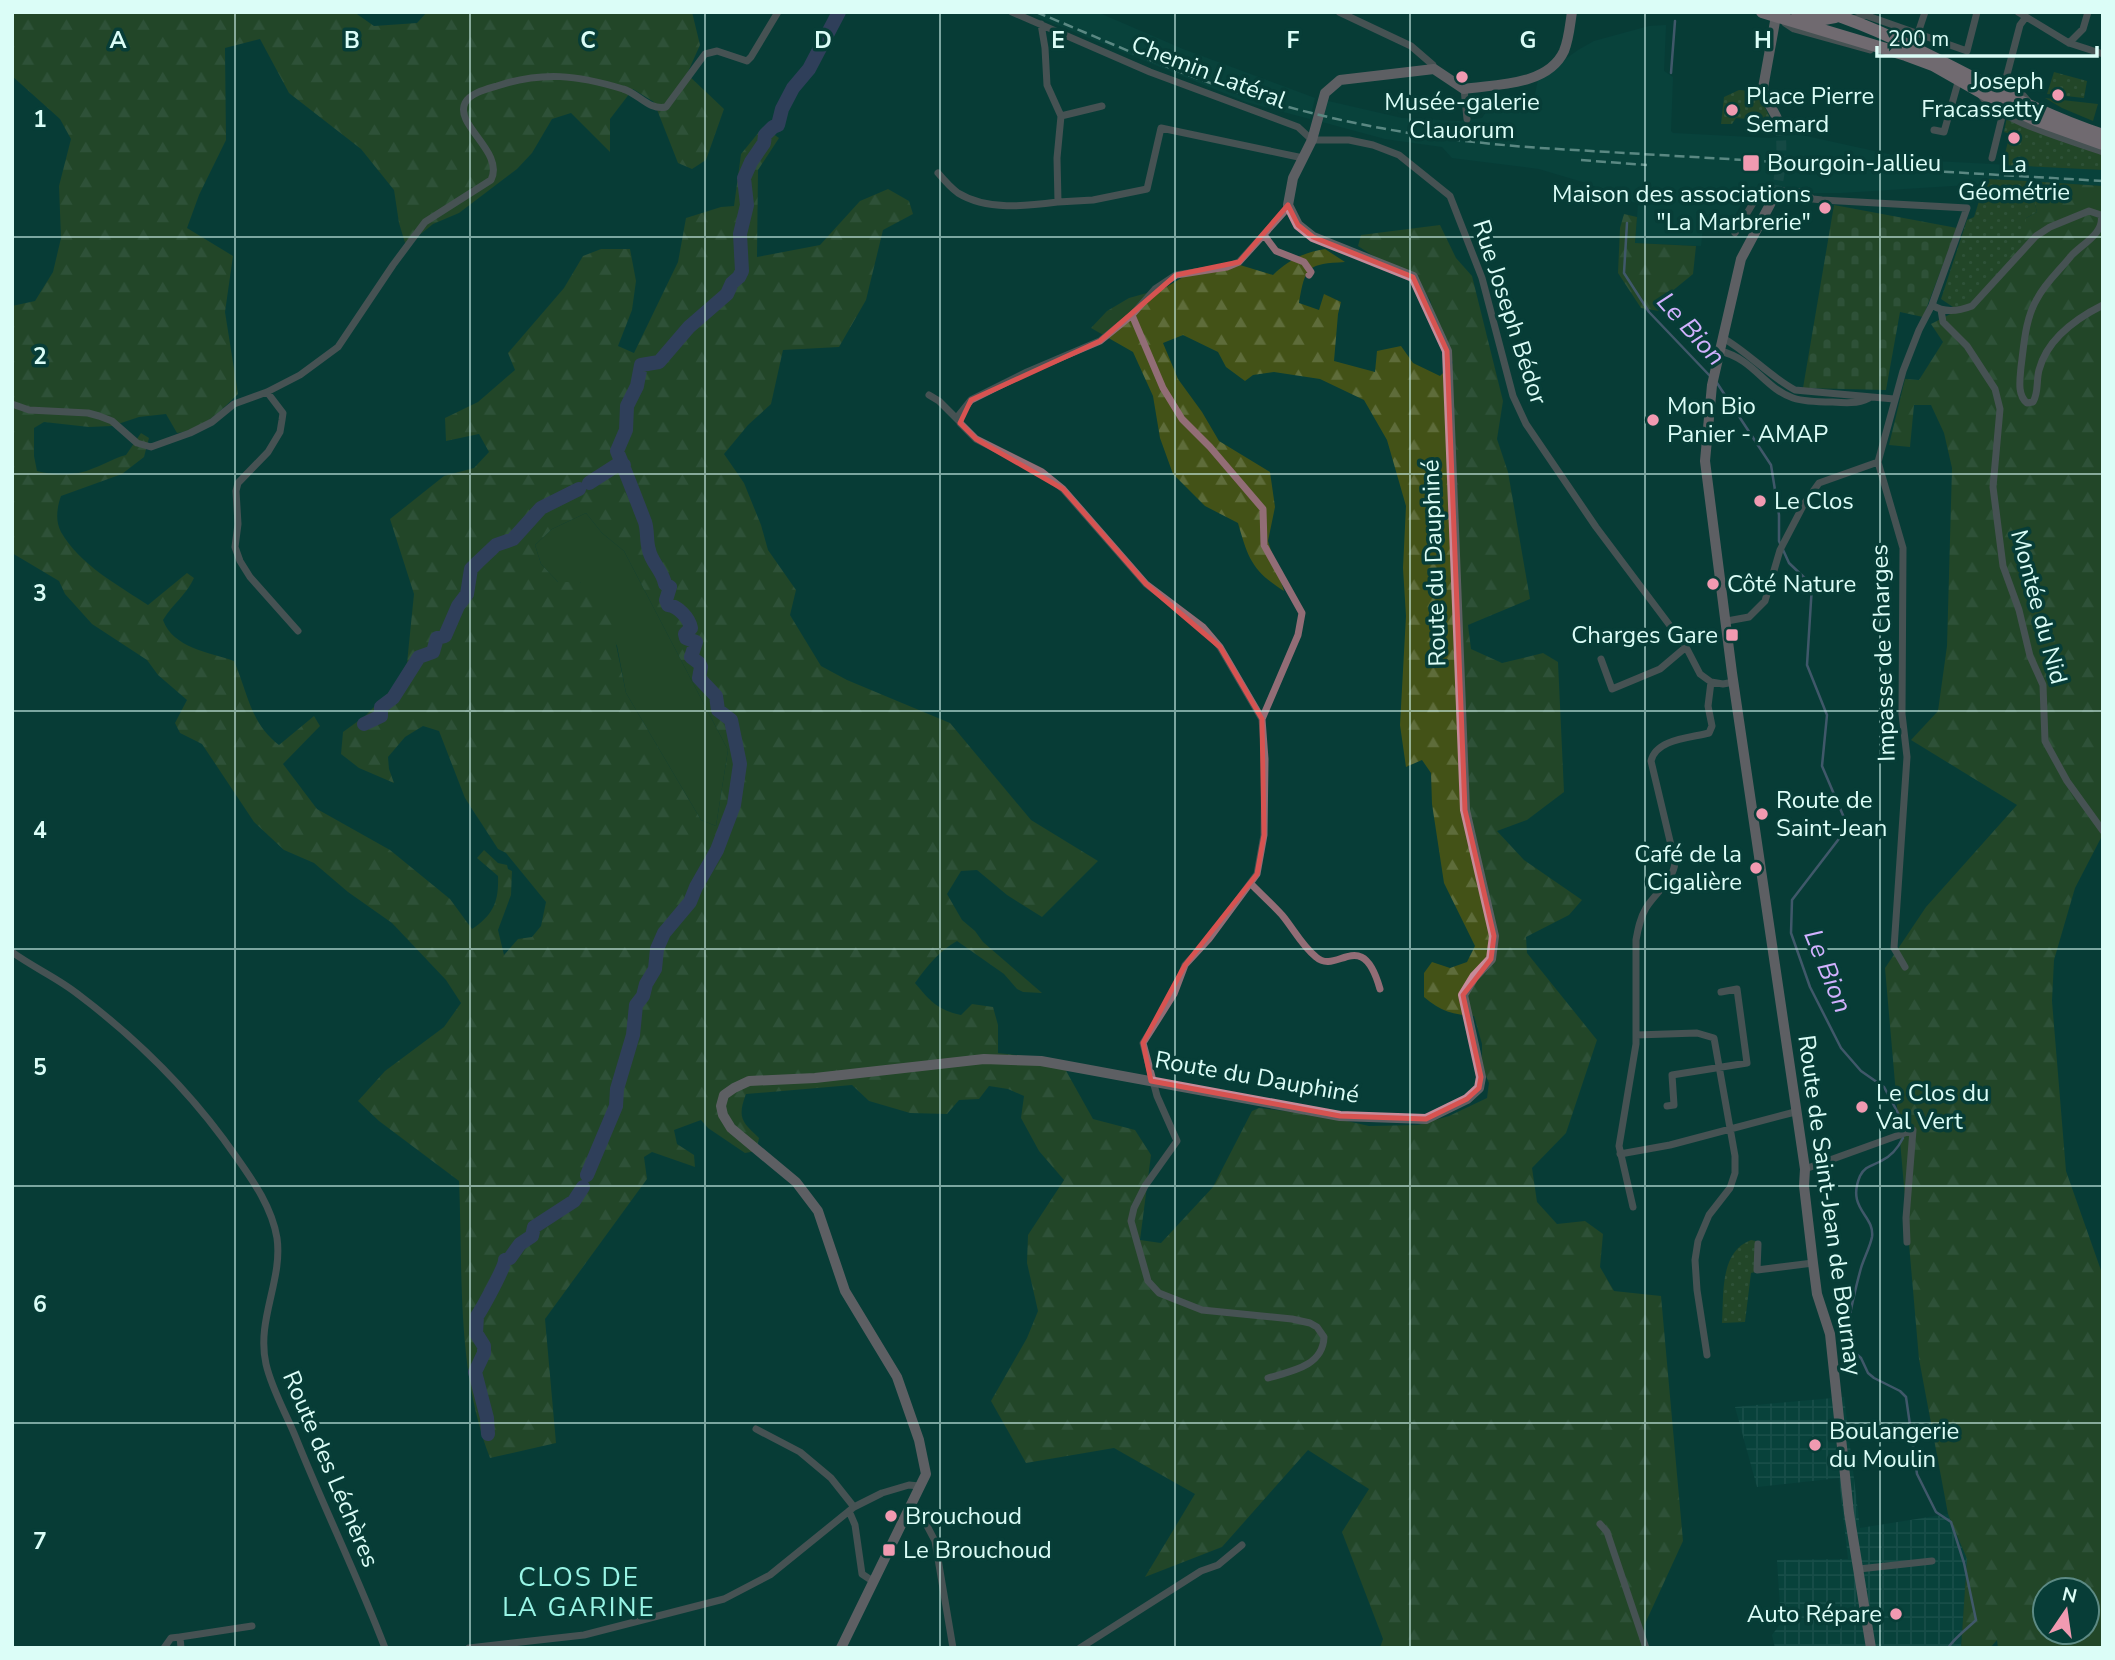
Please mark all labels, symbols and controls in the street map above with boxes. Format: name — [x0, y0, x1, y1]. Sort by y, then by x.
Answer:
scale bar — [1877, 14, 2098, 58]
text: A — [109, 25, 127, 56]
text: B — [344, 25, 360, 56]
text: C — [580, 25, 596, 56]
text: D — [814, 25, 832, 56]
text: E — [1051, 25, 1065, 56]
text: F — [1287, 25, 1300, 56]
text: G — [1520, 25, 1536, 56]
text: H — [1754, 25, 1772, 56]
text: 200 m — [1888, 25, 1949, 53]
street label: Chemin Latéral — [1127, 28, 1291, 116]
place label: Joseph Fracassetty — [1921, 65, 2045, 125]
marker: Musée-galerie Clauorum — [1454, 69, 1470, 85]
place label: Place Pierre Semard — [1746, 80, 1874, 140]
place label: Musée-galerie Clauorum — [1384, 86, 1540, 146]
marker: Joseph Fracassetty — [2050, 87, 2066, 103]
marker: Place Pierre Semard — [1724, 102, 1740, 118]
text: 1 — [33, 104, 47, 135]
marker: La Géométrie — [2006, 130, 2022, 146]
place label: Bourgoin-Jallieu — [1767, 147, 1941, 179]
place label: La Géométrie — [1958, 148, 2070, 208]
marker: Bourgoin-Jallieu — [1741, 153, 1761, 173]
place label: Maison des associations "La Marbrerie" — [1552, 178, 1811, 238]
marker: Maison des associations "La Marbrerie" — [1817, 200, 1833, 216]
street label: Rue Joseph Bédor — [1465, 215, 1555, 409]
water label: Le Bion — [1649, 285, 1733, 373]
text: 2 — [33, 341, 47, 372]
place label: Mon Bio Panier - AMAP — [1667, 390, 1828, 450]
marker: Mon Bio Panier - AMAP — [1645, 412, 1661, 428]
street label: Route du Dauphiné — [1414, 459, 1454, 667]
place label: Le Clos — [1774, 485, 1854, 517]
marker: Le Clos — [1752, 493, 1768, 509]
street label: Montée du Nid — [2003, 526, 2075, 688]
street label: Impasse de Charges — [1863, 544, 1903, 762]
place label: Côté Nature — [1727, 568, 1856, 600]
marker: Côté Nature — [1705, 576, 1721, 592]
text: 3 — [33, 578, 47, 609]
place label: Charges Gare — [1571, 619, 1718, 651]
marker: Charges Gare — [1724, 627, 1740, 643]
place label: Route de Saint-Jean — [1776, 784, 1887, 844]
marker: Route de Saint-Jean — [1754, 806, 1770, 822]
text: 4 — [33, 815, 47, 846]
place label: Café de la Cigalière — [1634, 838, 1742, 898]
marker: Café de la Cigalière — [1748, 860, 1764, 876]
water label: Le Bion — [1795, 924, 1861, 1018]
street label: Route de Saint-Jean de Bournay — [1790, 1033, 1870, 1378]
street label: Route du Dauphiné — [1152, 1043, 1362, 1111]
text: 5 — [33, 1052, 47, 1083]
place label: Le Clos du Val Vert — [1875, 1077, 1990, 1137]
marker: Le Clos du Val Vert — [1854, 1099, 1870, 1115]
text: 6 — [33, 1289, 47, 1320]
street label: Route des Léchères — [275, 1366, 387, 1572]
place label: Boulangerie du Moulin — [1829, 1415, 1959, 1475]
marker: Boulangerie du Moulin — [1807, 1437, 1823, 1453]
place label: Brouchoud — [905, 1500, 1022, 1532]
marker: Brouchoud — [883, 1508, 899, 1524]
text: 7 — [33, 1526, 47, 1557]
place label: Le Brouchoud — [903, 1534, 1052, 1566]
marker: Le Brouchoud — [881, 1542, 897, 1558]
district label: CLOS DE LA GARINE — [502, 1560, 656, 1625]
north arrow — [2031, 1576, 2101, 1646]
text: N — [2060, 1581, 2079, 1610]
place label: Auto Répare — [1747, 1598, 1882, 1630]
marker: Auto Répare — [1888, 1606, 1904, 1622]

